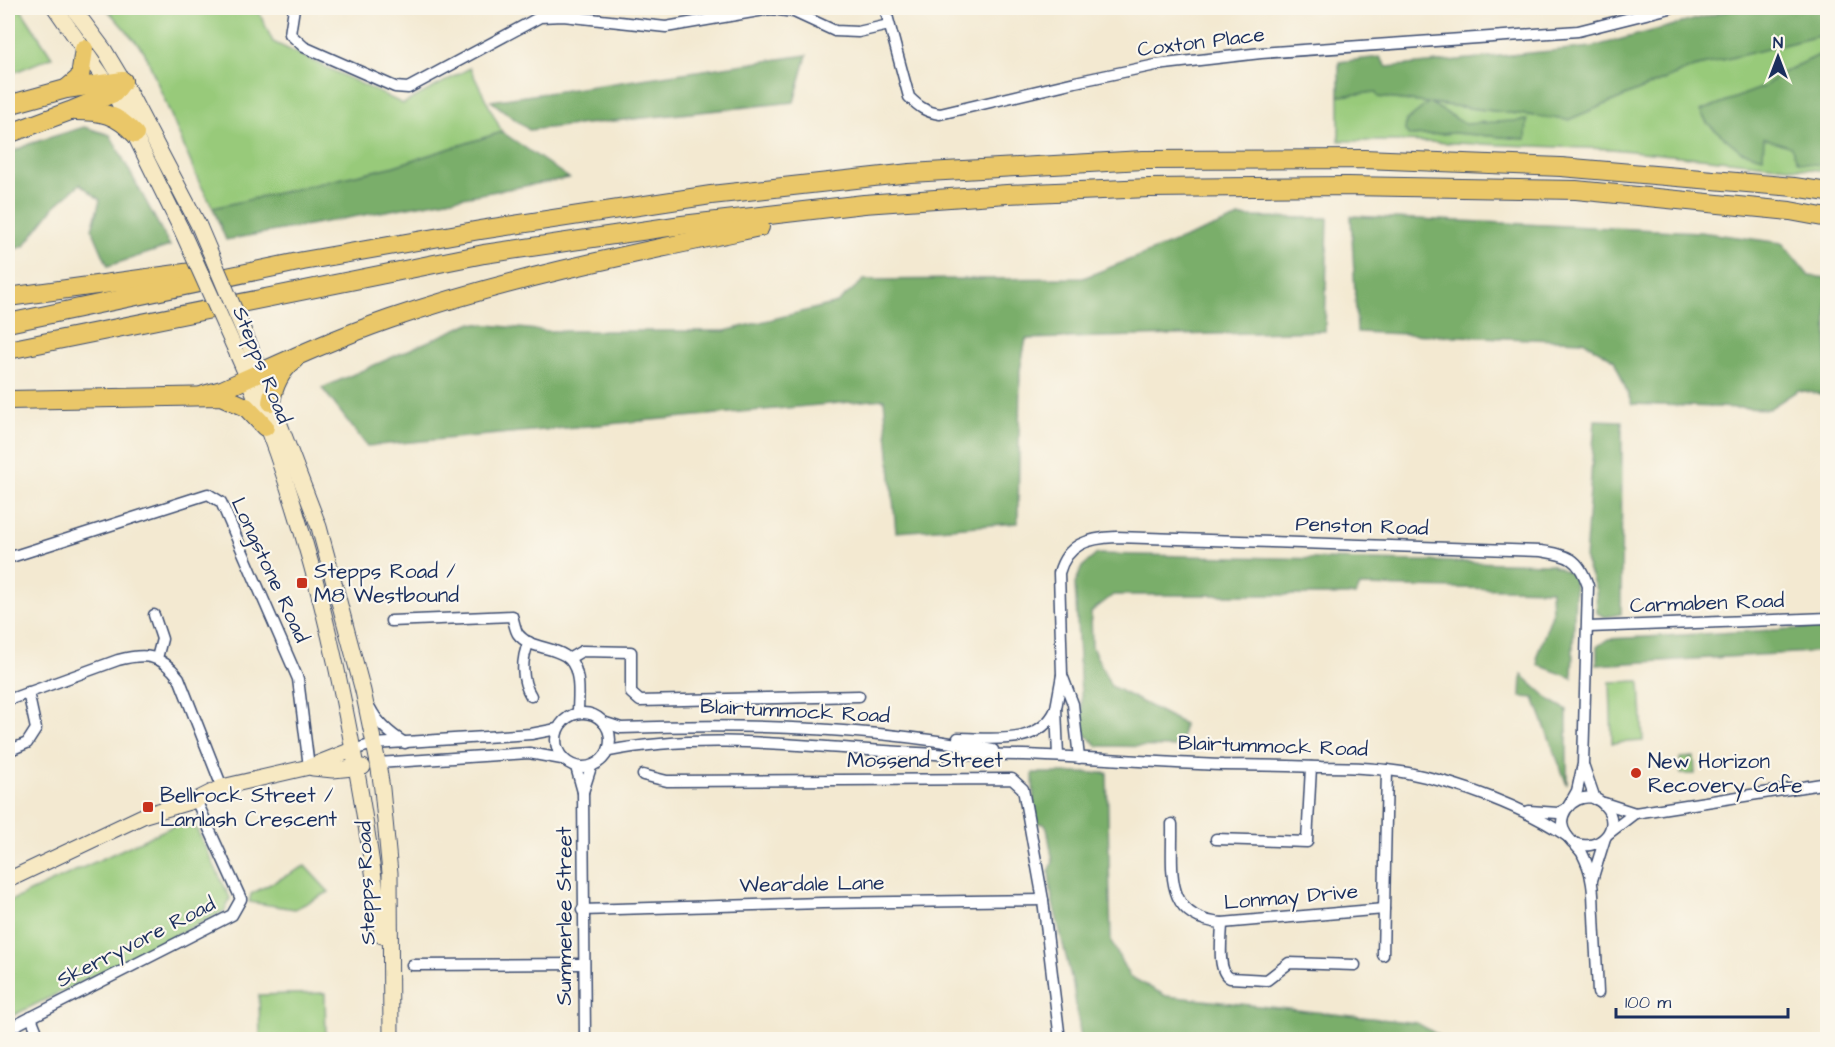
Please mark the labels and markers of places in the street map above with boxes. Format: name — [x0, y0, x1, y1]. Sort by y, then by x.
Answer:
place label: Stepps Road / M8 Westbound — [314, 557, 459, 610]
marker: Stepps Road / M8 Westbound — [295, 576, 309, 590]
place label: New Horizon Recovery Cafe — [1648, 747, 1803, 802]
marker: New Horizon Recovery Cafe — [1629, 766, 1643, 780]
place label: Bellrock Street / Lamlash Crescent — [160, 781, 337, 834]
marker: Bellrock Street / Lamlash Crescent — [141, 800, 155, 814]

